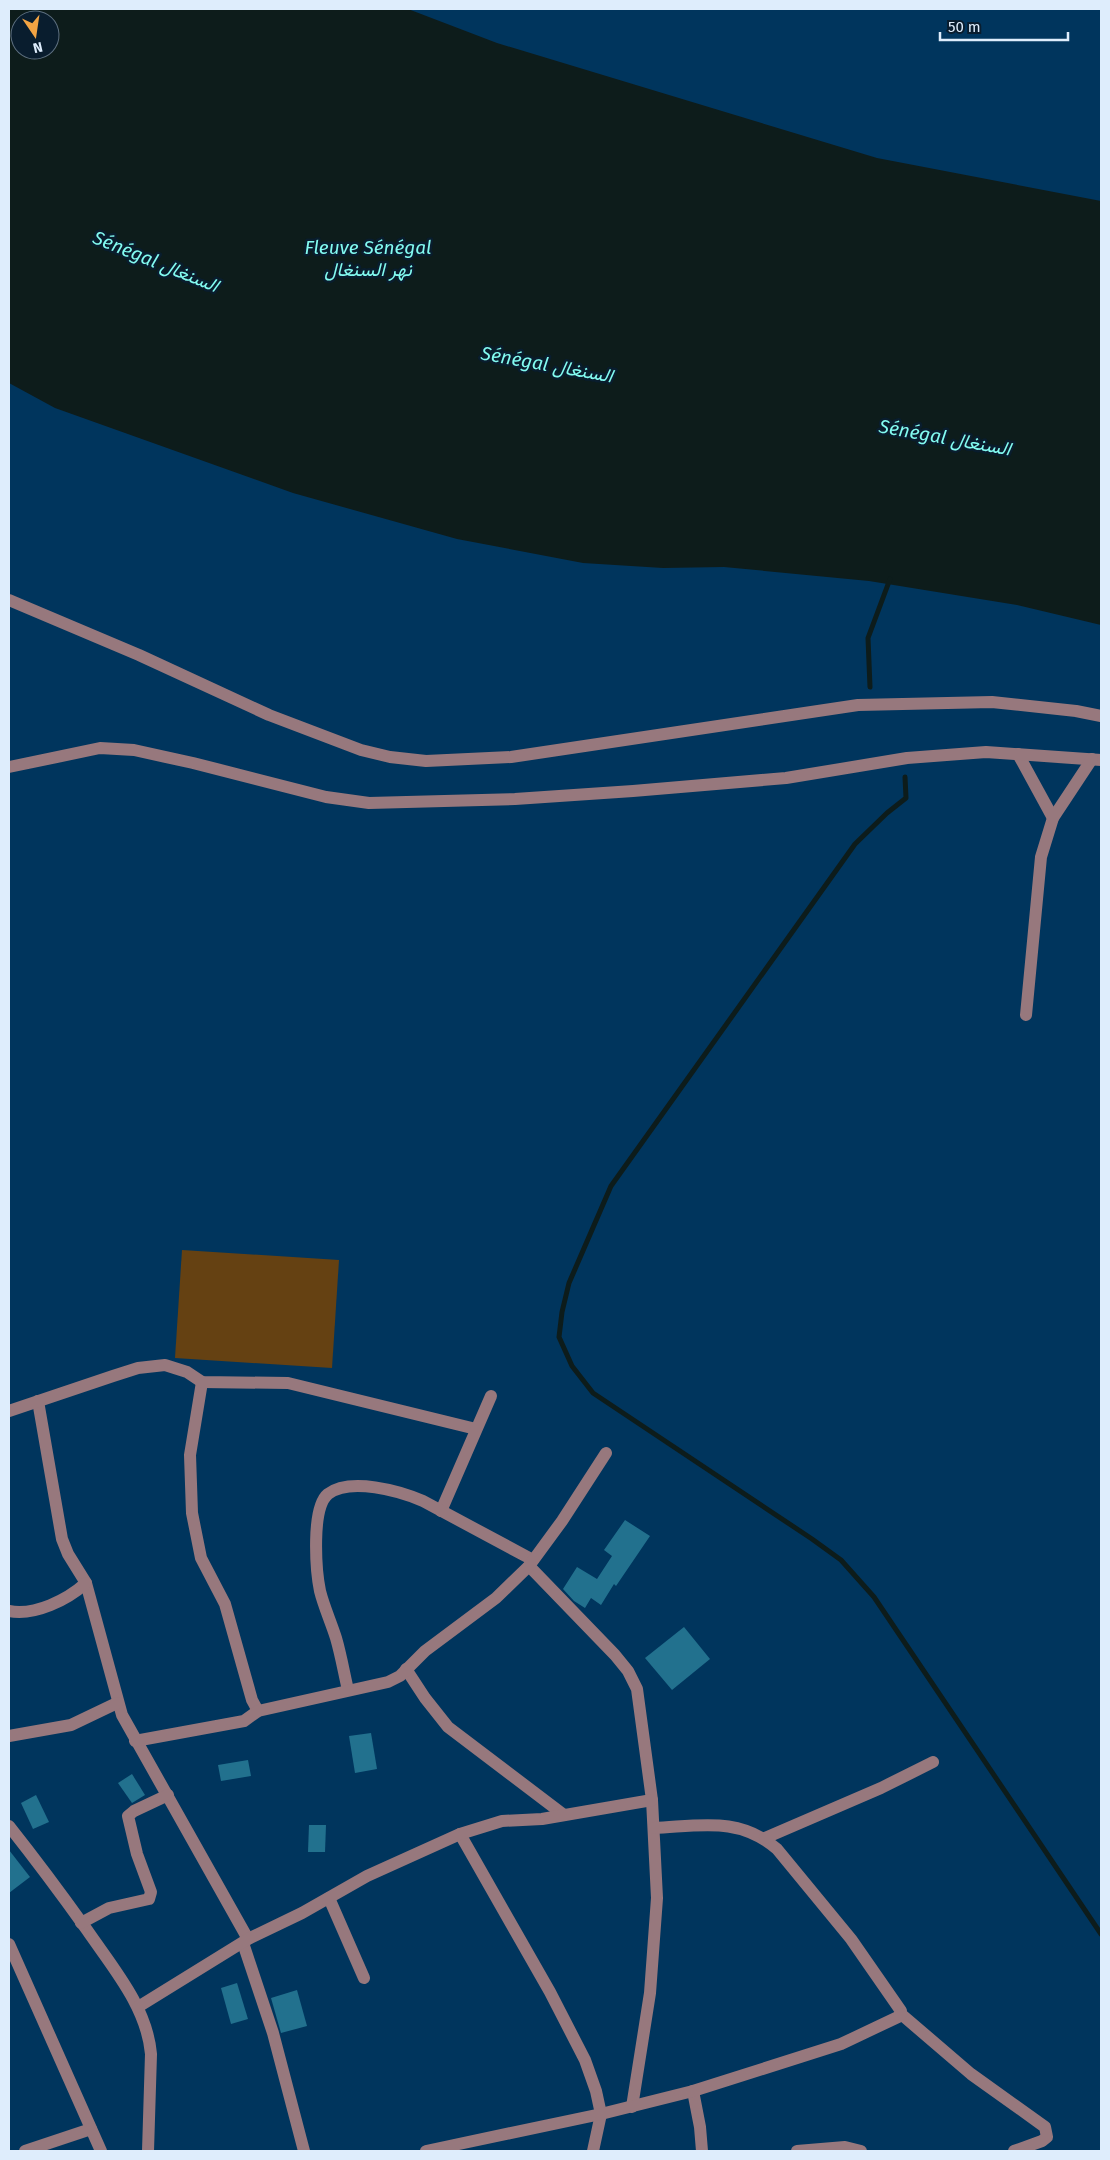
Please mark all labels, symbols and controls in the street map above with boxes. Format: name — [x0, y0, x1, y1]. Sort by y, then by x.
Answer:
north arrow — [10, 10, 60, 60]
scale bar — [940, 10, 1068, 42]
text: 50 m — [948, 18, 981, 36]
text: N — [31, 38, 44, 57]
water label: Sénégal السنغال — [89, 225, 224, 298]
water label: Fleuve Sénégal نهر السنغال — [304, 236, 432, 281]
water label: Sénégal السنغال — [478, 341, 617, 388]
water label: Sénégal السنغال — [876, 414, 1015, 461]

